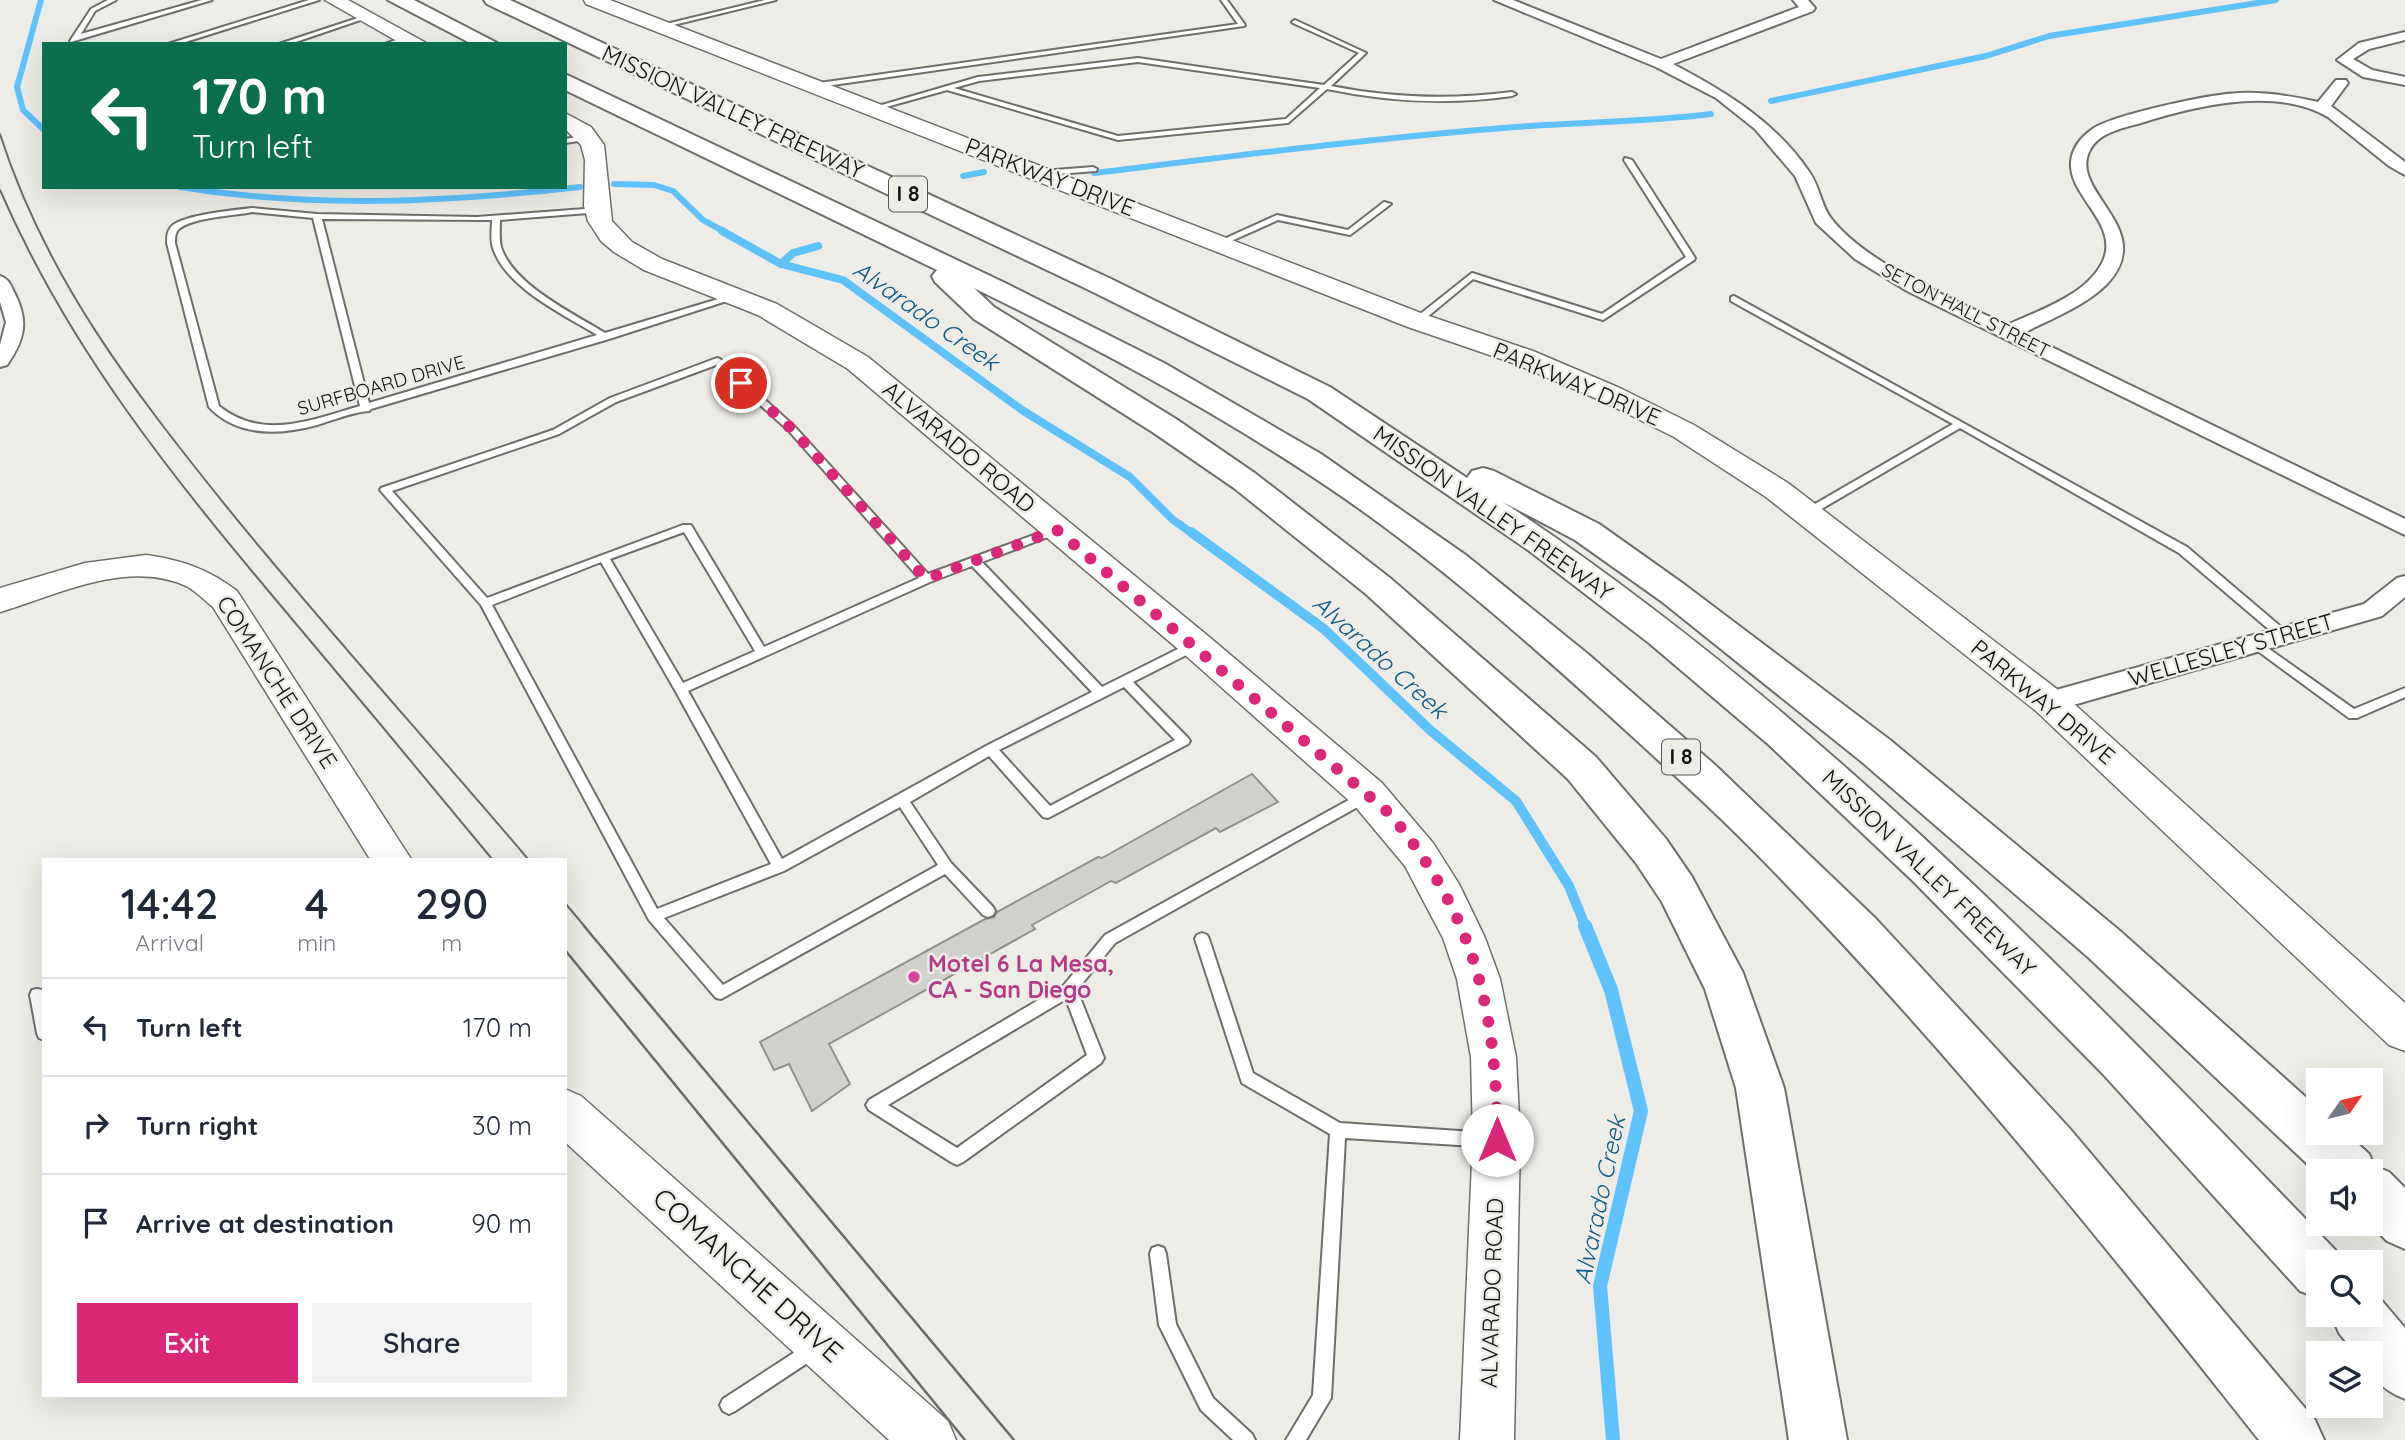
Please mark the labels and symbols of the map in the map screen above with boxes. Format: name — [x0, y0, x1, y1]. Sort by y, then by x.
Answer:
street label: MISSION VALLEY FREEWAY — [597, 38, 869, 185]
street label: PARKWAY DRIVE — [961, 131, 1139, 222]
road number: I 8 — [889, 176, 927, 212]
water label: Alvarado Creek — [848, 254, 1007, 378]
street label: SETON HALL STREET — [1878, 257, 2054, 363]
street label: PARKWAY DRIVE — [1489, 335, 1665, 432]
street label: SURFBOARD DRIVE — [295, 350, 467, 420]
pin — [711, 353, 771, 413]
street label: ALVARADO ROAD — [877, 374, 1041, 519]
street label: MISSION VALLEY FREEWAY — [1368, 419, 1619, 607]
water label: Alvarado Creek — [1307, 588, 1456, 726]
street label: COMANCHE DRIVE — [211, 590, 344, 774]
street label: WELLESLEY STREET — [2125, 606, 2337, 693]
street label: PARKWAY DRIVE — [1965, 633, 2121, 770]
road number: I 8 — [1662, 740, 1700, 774]
street label: MISSION VALLEY FREEWAY — [1816, 763, 2042, 983]
place label: Motel 6 La Mesa, CA - San Diego — [928, 949, 1114, 1004]
marker: Motel 6 La Mesa, CA - San Diego — [906, 969, 922, 985]
north arrow — [2306, 1068, 2384, 1144]
position arrow — [1460, 1103, 1534, 1177]
water label: Alvarado Creek — [1567, 1111, 1632, 1287]
street label: COMANCHE DRIVE — [646, 1180, 851, 1369]
street label: ALVARADO ROAD — [1474, 1197, 1509, 1389]

